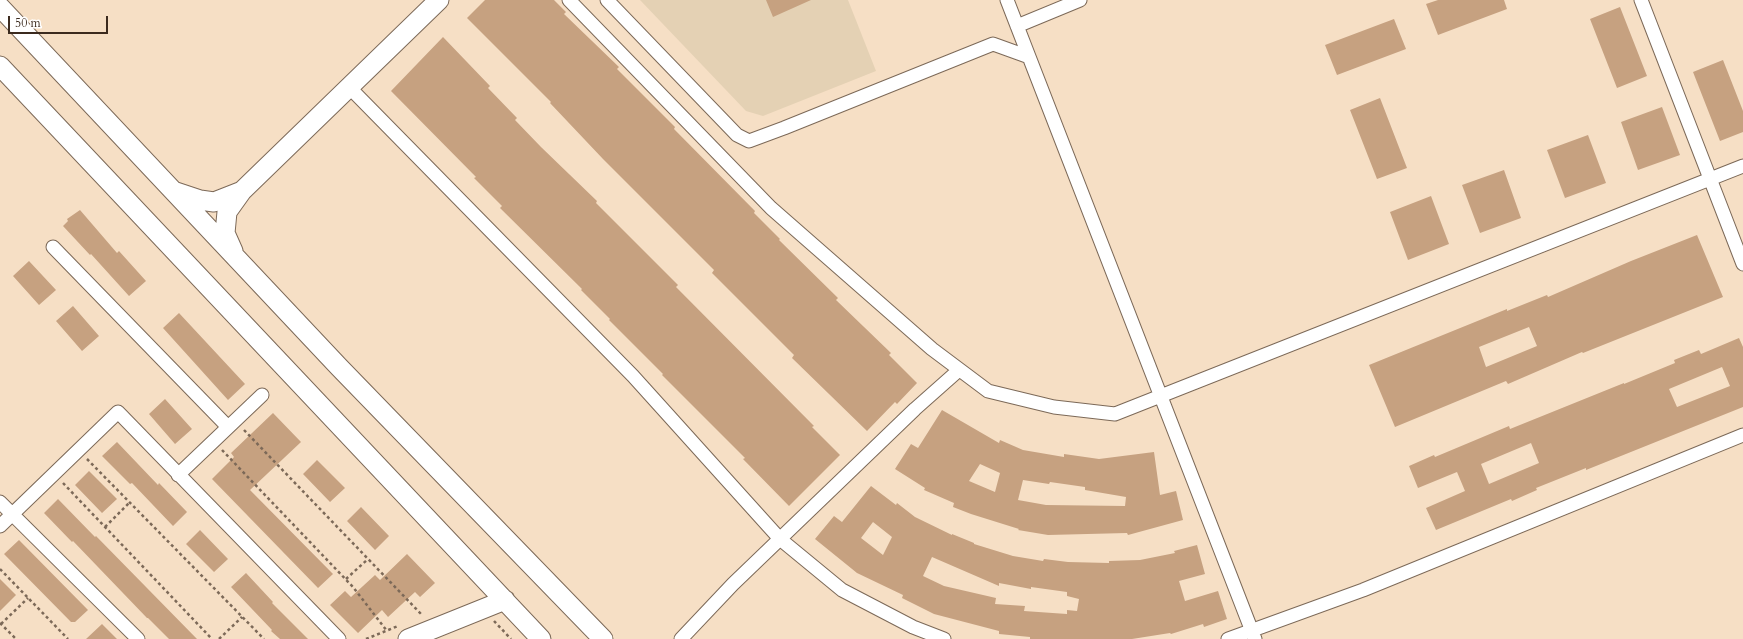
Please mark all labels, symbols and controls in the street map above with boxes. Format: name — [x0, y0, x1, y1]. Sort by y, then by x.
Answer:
scale bar — [10, 8, 110, 34]
text: 50 m — [15, 15, 41, 31]

